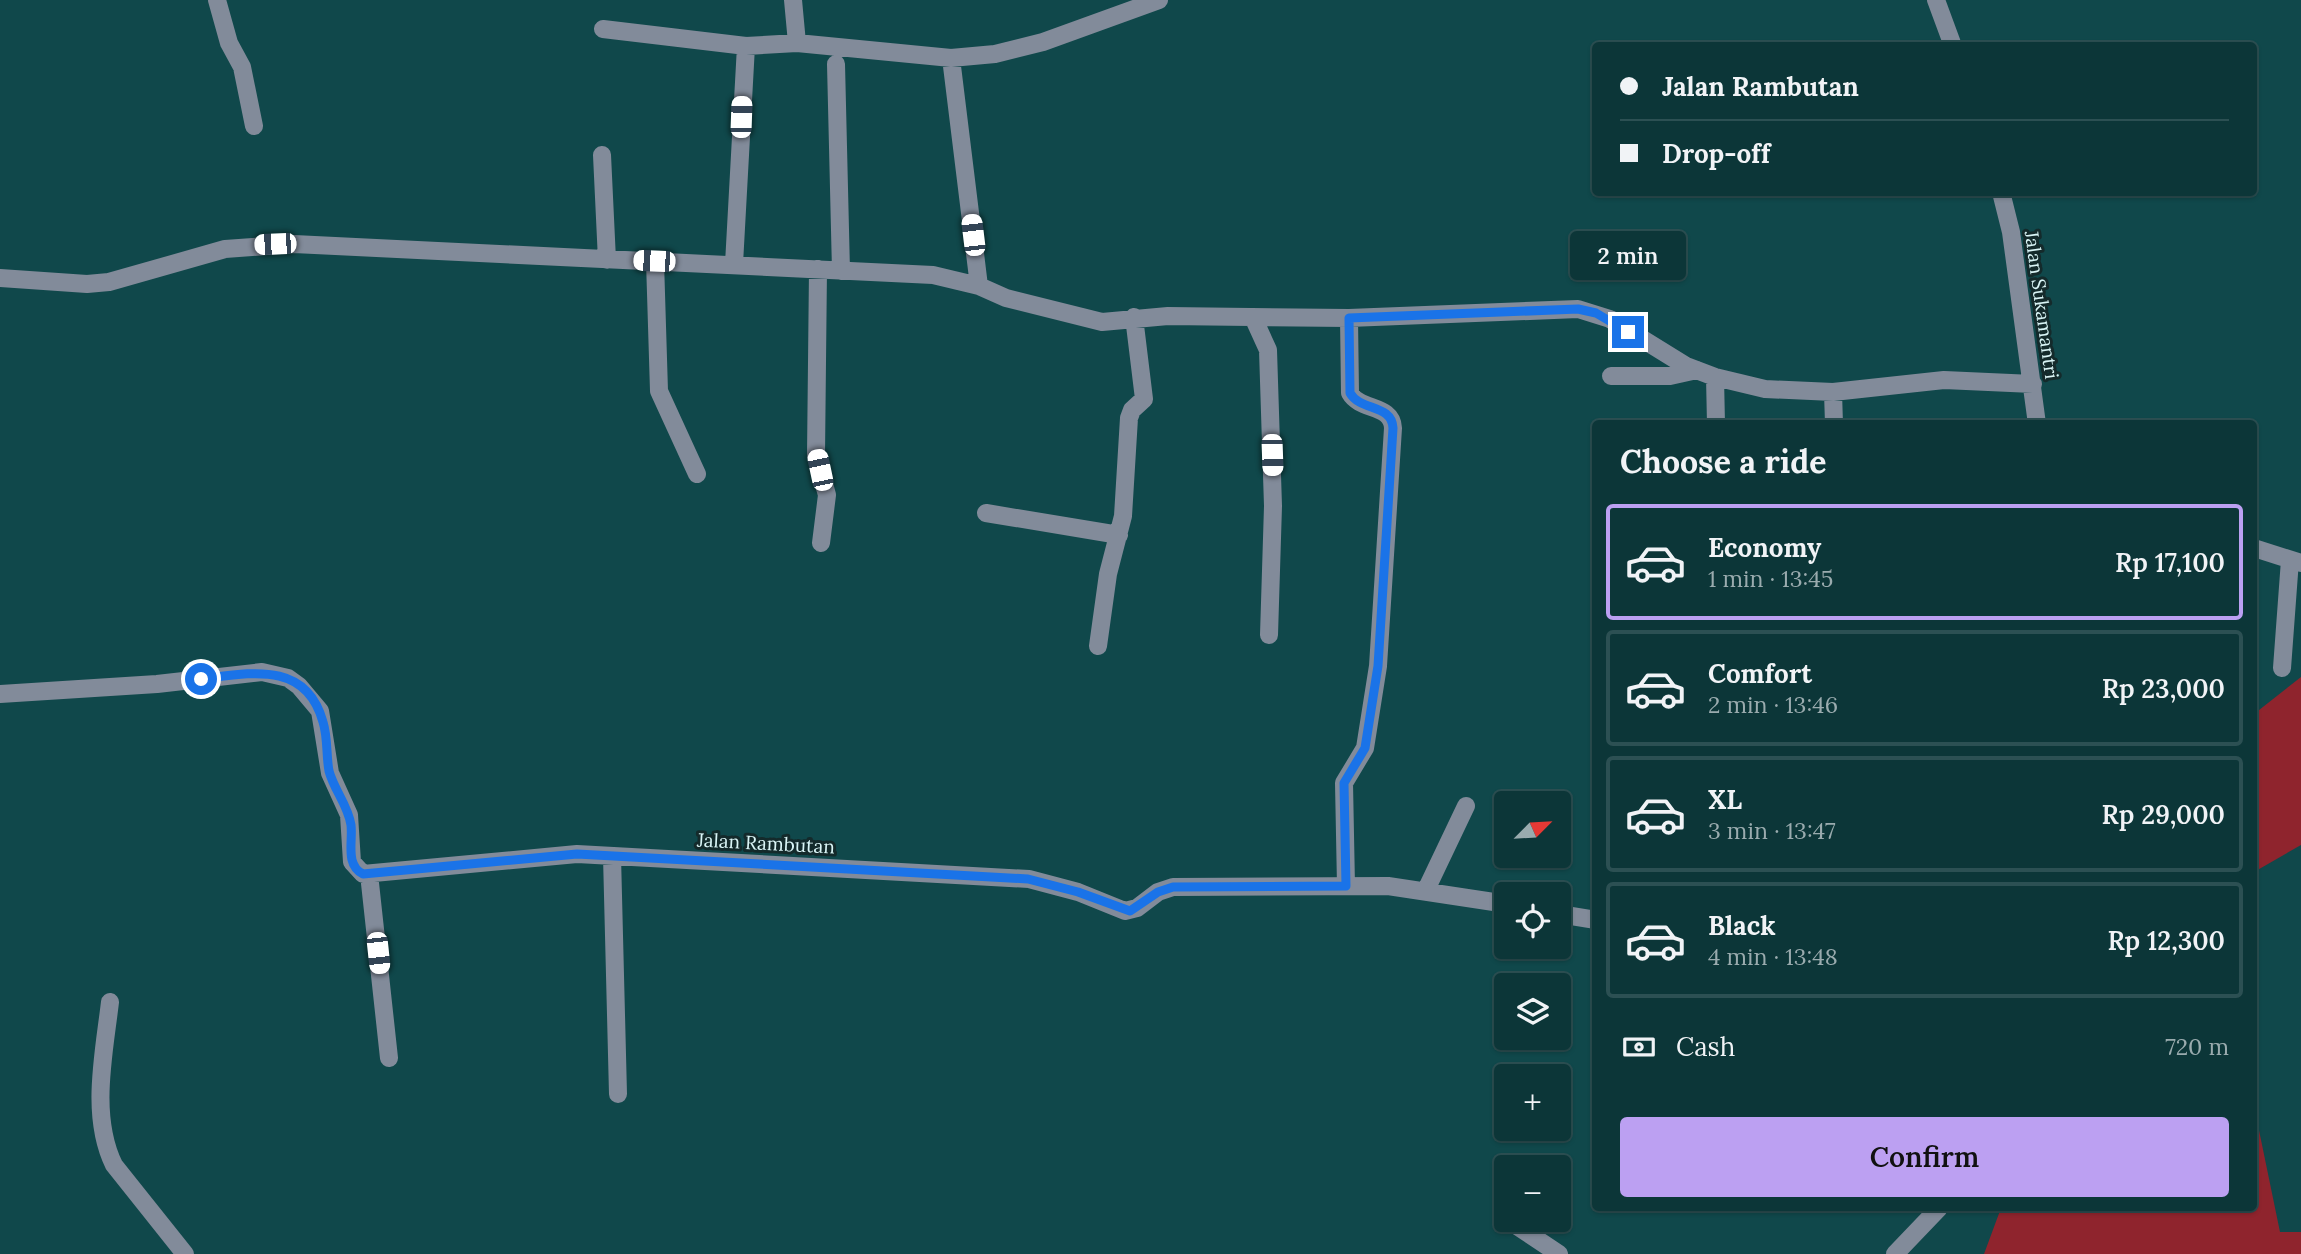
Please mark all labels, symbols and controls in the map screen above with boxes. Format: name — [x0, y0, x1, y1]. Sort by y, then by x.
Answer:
text: Jalan Rambutan — [1662, 70, 1859, 103]
car — [730, 96, 753, 138]
text: Drop-off — [1662, 137, 1770, 170]
car — [961, 213, 986, 257]
street label: Jalan Sukamantri — [2020, 228, 2064, 381]
callout: 2 min — [1570, 230, 1686, 280]
car — [254, 233, 297, 255]
text: 2 min — [1598, 241, 1658, 270]
car — [633, 250, 676, 272]
route end — [1612, 316, 1644, 348]
car — [1261, 434, 1284, 476]
text: Choose a ride — [1620, 441, 1827, 482]
car — [806, 447, 835, 493]
icon: car — [1624, 531, 1687, 594]
text: Economy — [1708, 531, 1821, 564]
text: Rp 17,100 — [2115, 546, 2225, 579]
text: 1 min · 13:45 — [1708, 564, 1833, 593]
icon: car — [1624, 657, 1687, 720]
text: Comfort — [1708, 657, 1812, 690]
route start — [185, 663, 217, 695]
text: Rp 23,000 — [2102, 672, 2225, 705]
text: 2 min · 13:46 — [1708, 690, 1838, 719]
icon: car — [1624, 783, 1687, 846]
text: XL — [1708, 783, 1742, 816]
north arrow — [1494, 791, 1572, 868]
map controls — [1494, 791, 1571, 1232]
text: Rp 29,000 — [2101, 798, 2225, 831]
text: 3 min · 13:47 — [1708, 816, 1836, 845]
street label: Jalan Rambutan — [696, 827, 835, 859]
button: locate — [1494, 882, 1571, 959]
icon: car — [1624, 909, 1687, 972]
text: Black — [1708, 909, 1776, 942]
text: Rp 12,300 — [2107, 924, 2225, 957]
car — [366, 931, 391, 975]
text: 4 min · 13:48 — [1708, 942, 1838, 971]
button: layers — [1494, 973, 1571, 1050]
icon: cash — [1620, 1028, 1658, 1066]
text: Cash — [1676, 1030, 1735, 1063]
text: 720 m — [2165, 1032, 2229, 1061]
button: + — [1494, 1064, 1571, 1141]
button: Confirm — [1620, 1117, 2229, 1197]
button: − — [1494, 1155, 1571, 1232]

